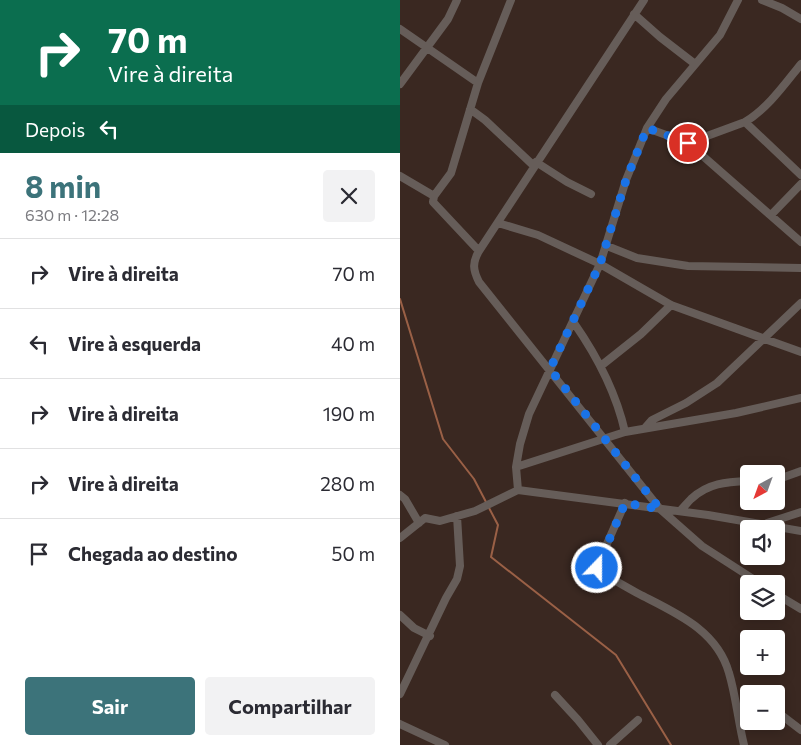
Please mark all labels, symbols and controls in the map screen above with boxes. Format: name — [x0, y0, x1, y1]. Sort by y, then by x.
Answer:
text: 70 m — [108, 17, 188, 60]
icon: right — [25, 20, 90, 85]
text: Vire à direita — [108, 60, 233, 87]
icon: left — [95, 115, 123, 143]
text: Depois — [25, 118, 85, 141]
pin — [667, 122, 709, 164]
icon: arrive — [674, 129, 702, 157]
text: 8 min — [25, 167, 101, 204]
button: close — [323, 170, 375, 222]
text: 630 m · 12:28 — [25, 205, 119, 224]
icon: right — [25, 260, 53, 288]
text: Vire à direita — [68, 262, 179, 285]
text: 70 m — [332, 262, 375, 285]
icon: left — [25, 330, 53, 358]
text: Vire à esquerda — [68, 332, 201, 355]
text: 40 m — [331, 332, 375, 355]
icon: right — [25, 400, 53, 428]
text: Vire à direita — [68, 402, 179, 425]
text: 190 m — [323, 402, 375, 425]
north arrow — [740, 465, 785, 510]
map controls — [740, 465, 785, 730]
icon: right — [25, 470, 53, 498]
text: Vire à direita — [68, 472, 179, 495]
text: 280 m — [320, 472, 375, 495]
button: sound — [740, 520, 785, 565]
icon: arrive — [25, 540, 53, 568]
position arrow — [570, 541, 622, 593]
text: Chegada ao destino — [68, 542, 238, 565]
text: 50 m — [331, 542, 375, 565]
button: layers — [740, 575, 785, 620]
button: + — [740, 630, 785, 675]
button: Sair — [25, 677, 195, 735]
button: Compartilhar — [205, 677, 375, 735]
button: − — [740, 685, 785, 730]

